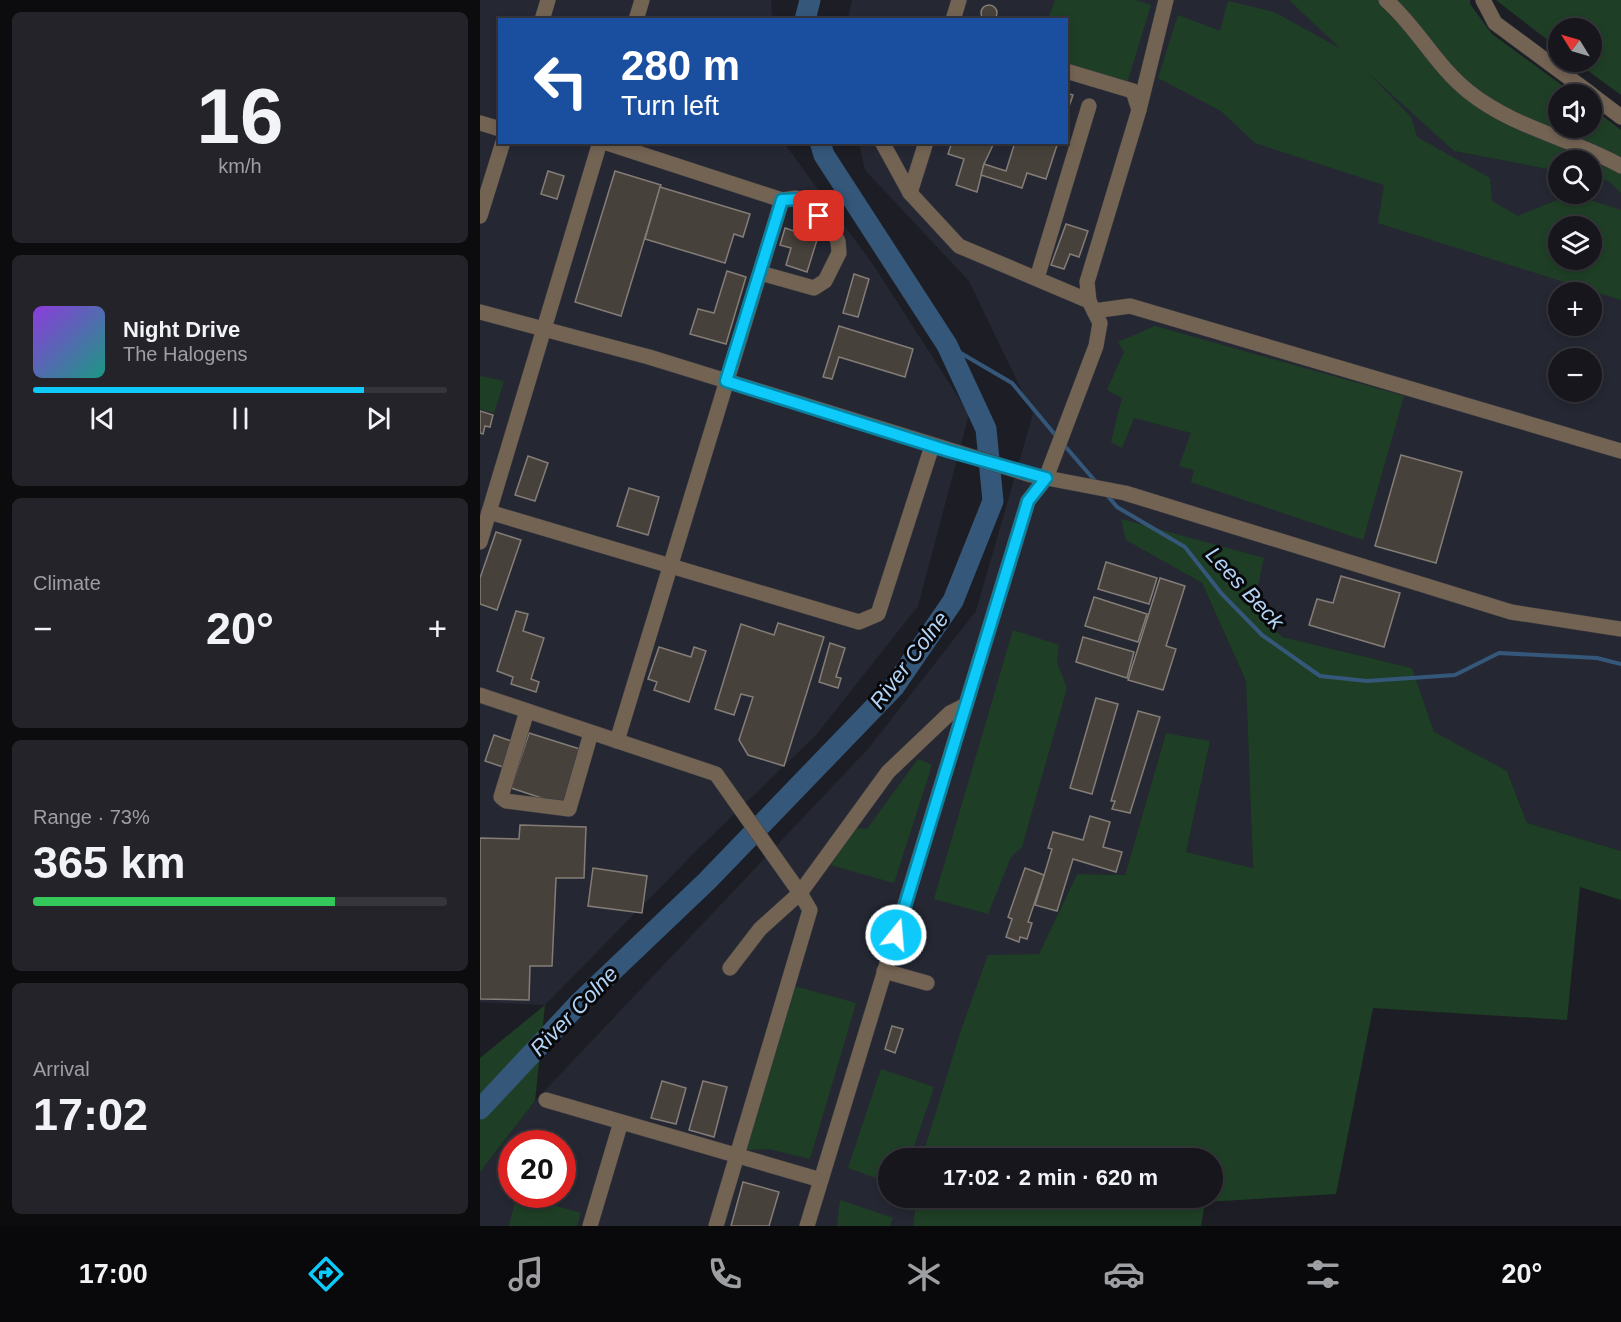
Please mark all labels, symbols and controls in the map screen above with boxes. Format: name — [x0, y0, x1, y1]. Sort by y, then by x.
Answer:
north arrow — [1548, 18, 1602, 72]
map controls — [1548, 18, 1602, 402]
icon: left — [522, 42, 600, 120]
text: 280 m — [621, 42, 740, 89]
text: 16 — [197, 72, 283, 160]
button: sound — [1548, 84, 1602, 138]
text: Turn left — [621, 91, 719, 121]
button: search — [1548, 150, 1602, 204]
text: km/h — [218, 155, 262, 177]
pin — [793, 190, 844, 241]
icon: arrive — [802, 199, 835, 232]
button: layers — [1548, 216, 1602, 270]
button: + — [1548, 282, 1602, 336]
text: Night Drive — [123, 317, 240, 342]
text: The Halogens — [123, 343, 248, 365]
button: − — [1548, 348, 1602, 402]
icon: previous — [86, 402, 119, 435]
icon: pause — [224, 402, 257, 435]
icon: next — [362, 402, 395, 435]
water label: Lees Beck — [1201, 542, 1290, 635]
text: Climate — [33, 572, 101, 594]
text: 20° — [206, 603, 274, 654]
water label: River Colne — [864, 607, 954, 713]
text: − — [33, 610, 52, 647]
text: + — [428, 610, 447, 647]
text: Range · 73% — [33, 806, 150, 828]
text: 365 km — [33, 837, 186, 888]
position arrow — [864, 903, 928, 967]
water label: River Colne — [525, 961, 623, 1061]
text: Arrival — [33, 1058, 90, 1080]
text: 17:02 — [33, 1089, 148, 1140]
speed limit sign: 20 — [498, 1130, 576, 1208]
text: 17:02 · 2 min · 620 m — [943, 1165, 1158, 1190]
icon: directions — [305, 1253, 347, 1295]
icon: music — [505, 1253, 547, 1295]
icon: phone — [704, 1253, 746, 1295]
icon: climate — [903, 1253, 945, 1295]
icon: car — [1103, 1253, 1145, 1295]
icon: filters — [1302, 1253, 1344, 1295]
text: 17:00 — [79, 1259, 148, 1289]
text: 20° — [1501, 1259, 1542, 1289]

